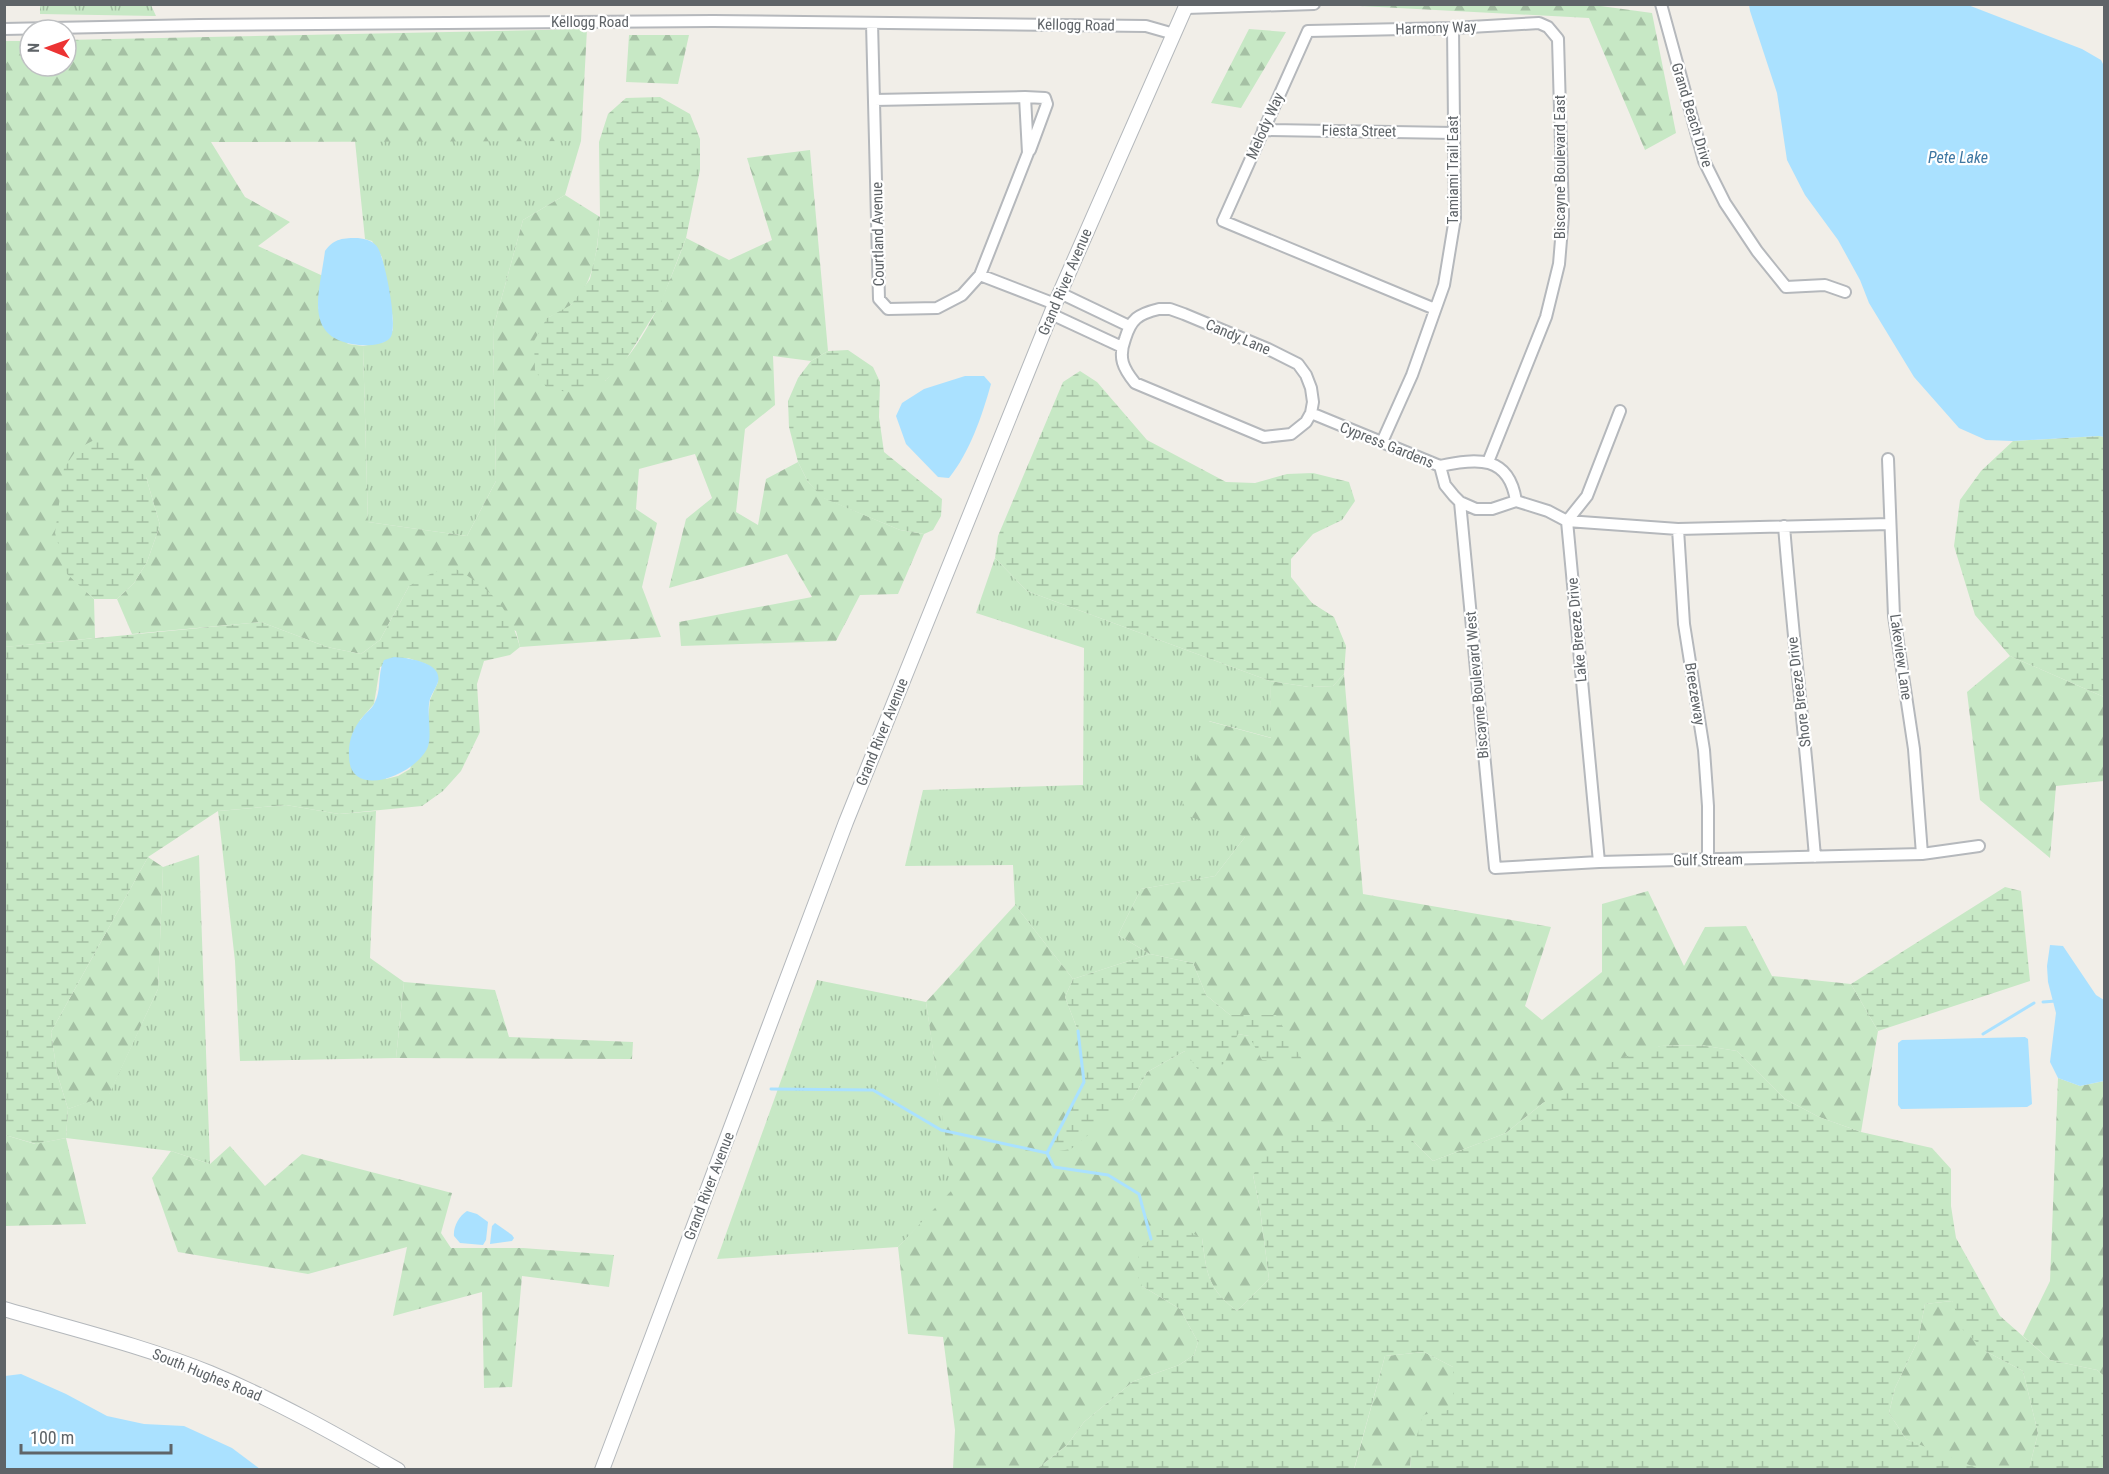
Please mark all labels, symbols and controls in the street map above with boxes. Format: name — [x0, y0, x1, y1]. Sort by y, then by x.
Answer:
street label: Kellogg Road — [551, 13, 629, 31]
street label: Kellogg Road — [1037, 15, 1115, 35]
north arrow — [18, 18, 78, 78]
street label: Harmony Way — [1395, 18, 1477, 38]
text: N — [24, 43, 43, 53]
street label: Grand Beach Drive — [1668, 61, 1716, 169]
street label: Melody Way — [1242, 90, 1288, 162]
street label: Biscayne Boulevard East — [1551, 95, 1569, 239]
street label: Tamiami Trail East — [1444, 116, 1462, 224]
street label: Fiesta Street — [1321, 121, 1397, 141]
water label: Pete Lake — [1928, 148, 1988, 167]
street label: Courtland Avenue — [868, 182, 888, 286]
street label: Grand River Avenue — [1034, 226, 1096, 338]
street label: Candy Lane — [1203, 315, 1273, 359]
street label: Cypress Gardens — [1337, 418, 1437, 472]
street label: Lake Breeze Drive — [1563, 577, 1591, 683]
street label: Biscayne Boulevard West — [1462, 610, 1492, 760]
street label: Lakeview Lane — [1886, 613, 1916, 701]
street label: Shore Breeze Drive — [1783, 636, 1815, 748]
street label: Breezeway — [1681, 661, 1709, 727]
street label: Grand River Avenue — [852, 676, 912, 788]
street label: Gulf Stream — [1673, 850, 1743, 870]
street label: Grand River Avenue — [680, 1129, 738, 1243]
street label: South Hughes Road — [150, 1345, 264, 1405]
scale bar — [21, 1417, 171, 1455]
text: 100 m — [30, 1427, 74, 1448]

